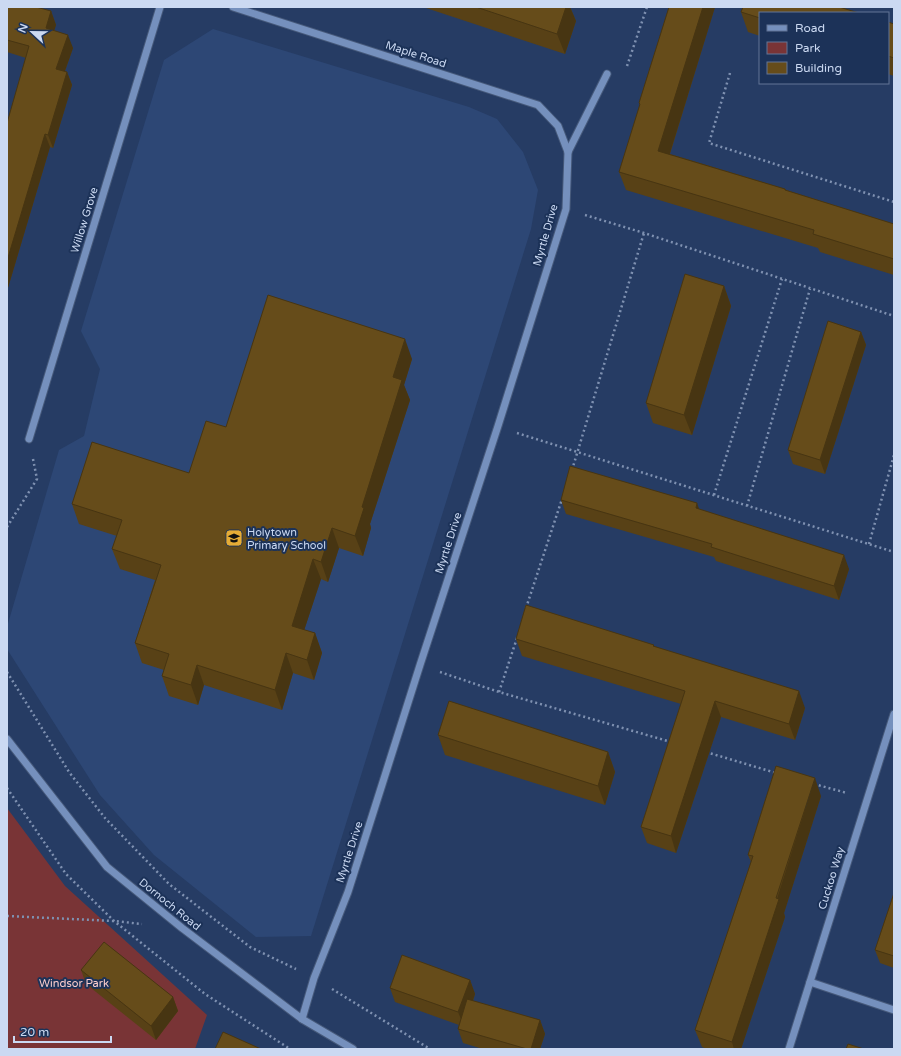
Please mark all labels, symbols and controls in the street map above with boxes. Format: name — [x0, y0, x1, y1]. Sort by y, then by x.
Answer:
north arrow — [12, 12, 52, 52]
legend — [759, 12, 889, 84]
text: Road — [795, 21, 825, 35]
text: N — [16, 22, 31, 35]
street label: Maple Road — [384, 39, 448, 70]
text: Park — [795, 41, 821, 55]
text: Building — [795, 61, 842, 75]
street label: Willow Grove — [68, 186, 101, 255]
street label: Myrtle Drive — [530, 203, 561, 268]
street label: Myrtle Drive — [432, 511, 465, 575]
place label: Holytown Primary School — [247, 526, 326, 552]
school or university icon: Holytown Primary School — [224, 528, 244, 548]
street label: Myrtle Drive — [333, 820, 366, 884]
street label: Cuckoo Way — [816, 845, 847, 911]
street label: Dornoch Road — [136, 876, 203, 933]
park label: Windsor Park — [39, 977, 109, 990]
scale bar — [14, 1018, 111, 1044]
text: 20 m — [20, 1025, 49, 1039]

